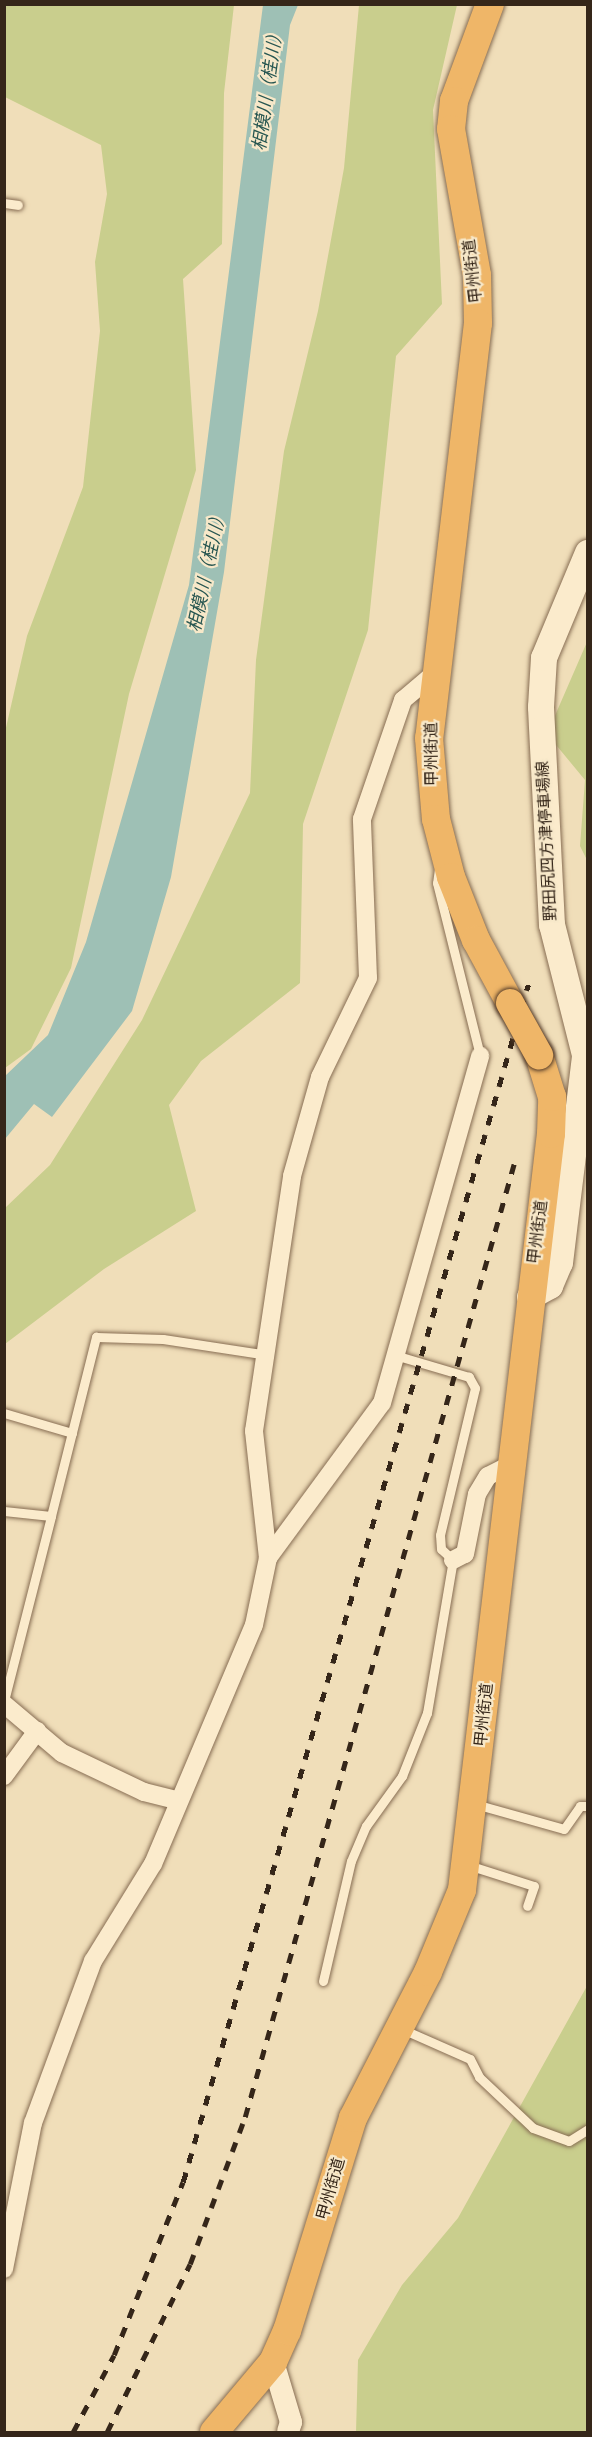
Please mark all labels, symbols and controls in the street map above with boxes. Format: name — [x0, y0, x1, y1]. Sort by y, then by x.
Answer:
water label: 相模川（桂川） — [249, 24, 287, 152]
street label: 甲州街道 — [460, 238, 486, 304]
water label: 相模川（桂川） — [183, 506, 231, 634]
street label: 甲州街道 — [422, 722, 442, 786]
street label: 野田尻四方津停車場線 — [533, 761, 561, 921]
street label: 甲州街道 — [525, 1199, 551, 1265]
street label: 甲州街道 — [471, 1682, 497, 1748]
street label: 甲州街道 — [313, 2156, 349, 2222]

